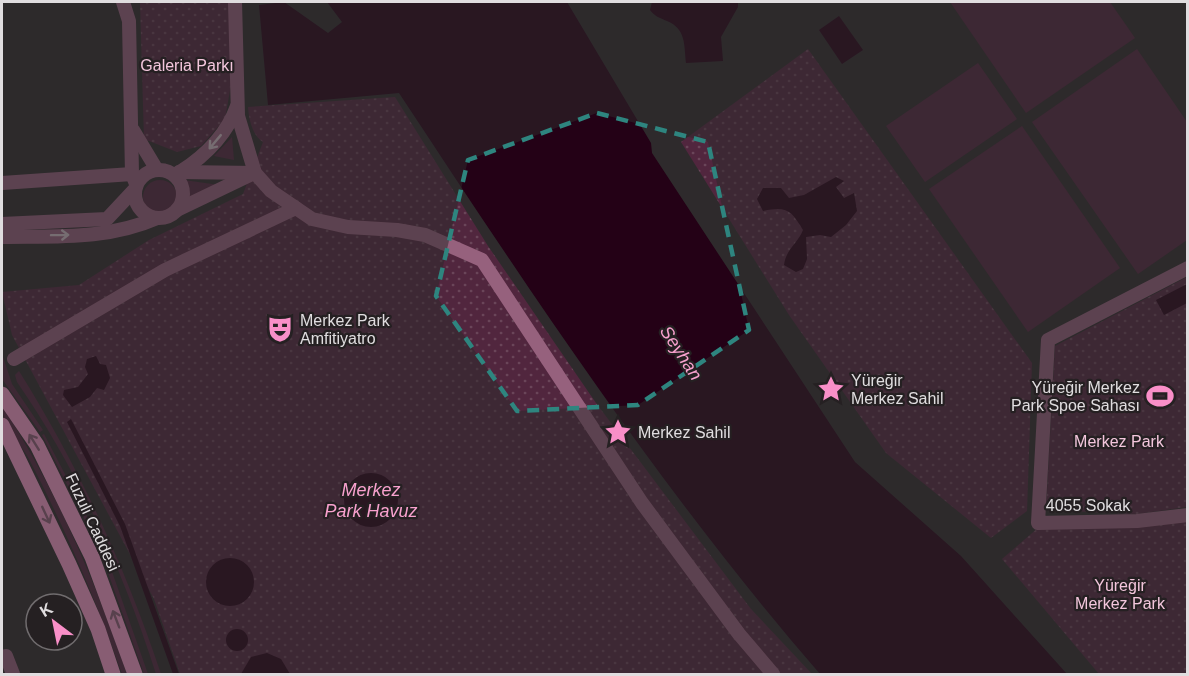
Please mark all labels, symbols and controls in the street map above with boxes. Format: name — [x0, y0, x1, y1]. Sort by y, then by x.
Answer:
park label: Galeria Parkı — [140, 57, 234, 74]
one-way arrow — [208, 134, 221, 150]
one-way arrow — [49, 230, 69, 241]
place label: Merkez Park Amfitiyatro — [300, 312, 391, 347]
theatre icon: Merkez Park Amfitiyatro — [265, 314, 295, 344]
water label: Seyhan — [656, 322, 706, 384]
place label: Yüreğir Merkez Sahil — [851, 372, 943, 407]
place icon: Yüreğir Merkez Sahil — [816, 374, 846, 404]
place label: Yüreğir Merkez Park Spoe Sahası — [1011, 379, 1140, 414]
sports icon: Yüreğir Merkez Park Spoe Sahası — [1145, 381, 1175, 411]
place icon: Merkez Sahil — [603, 417, 633, 447]
place label: Merkez Sahil — [638, 424, 730, 441]
park label: Merkez Park — [1074, 433, 1165, 450]
one-way arrow — [28, 434, 41, 451]
street label: Fuzuli Caddesi — [62, 471, 123, 574]
water label: Merkez Park Havuz — [324, 480, 418, 521]
street label: 4055 Sokak — [1046, 497, 1131, 514]
one-way arrow — [41, 505, 52, 523]
park label: Yüreğir Merkez Park — [1075, 577, 1166, 612]
north arrow — [24, 592, 84, 652]
text: K — [37, 599, 56, 620]
one-way arrow — [110, 610, 121, 629]

